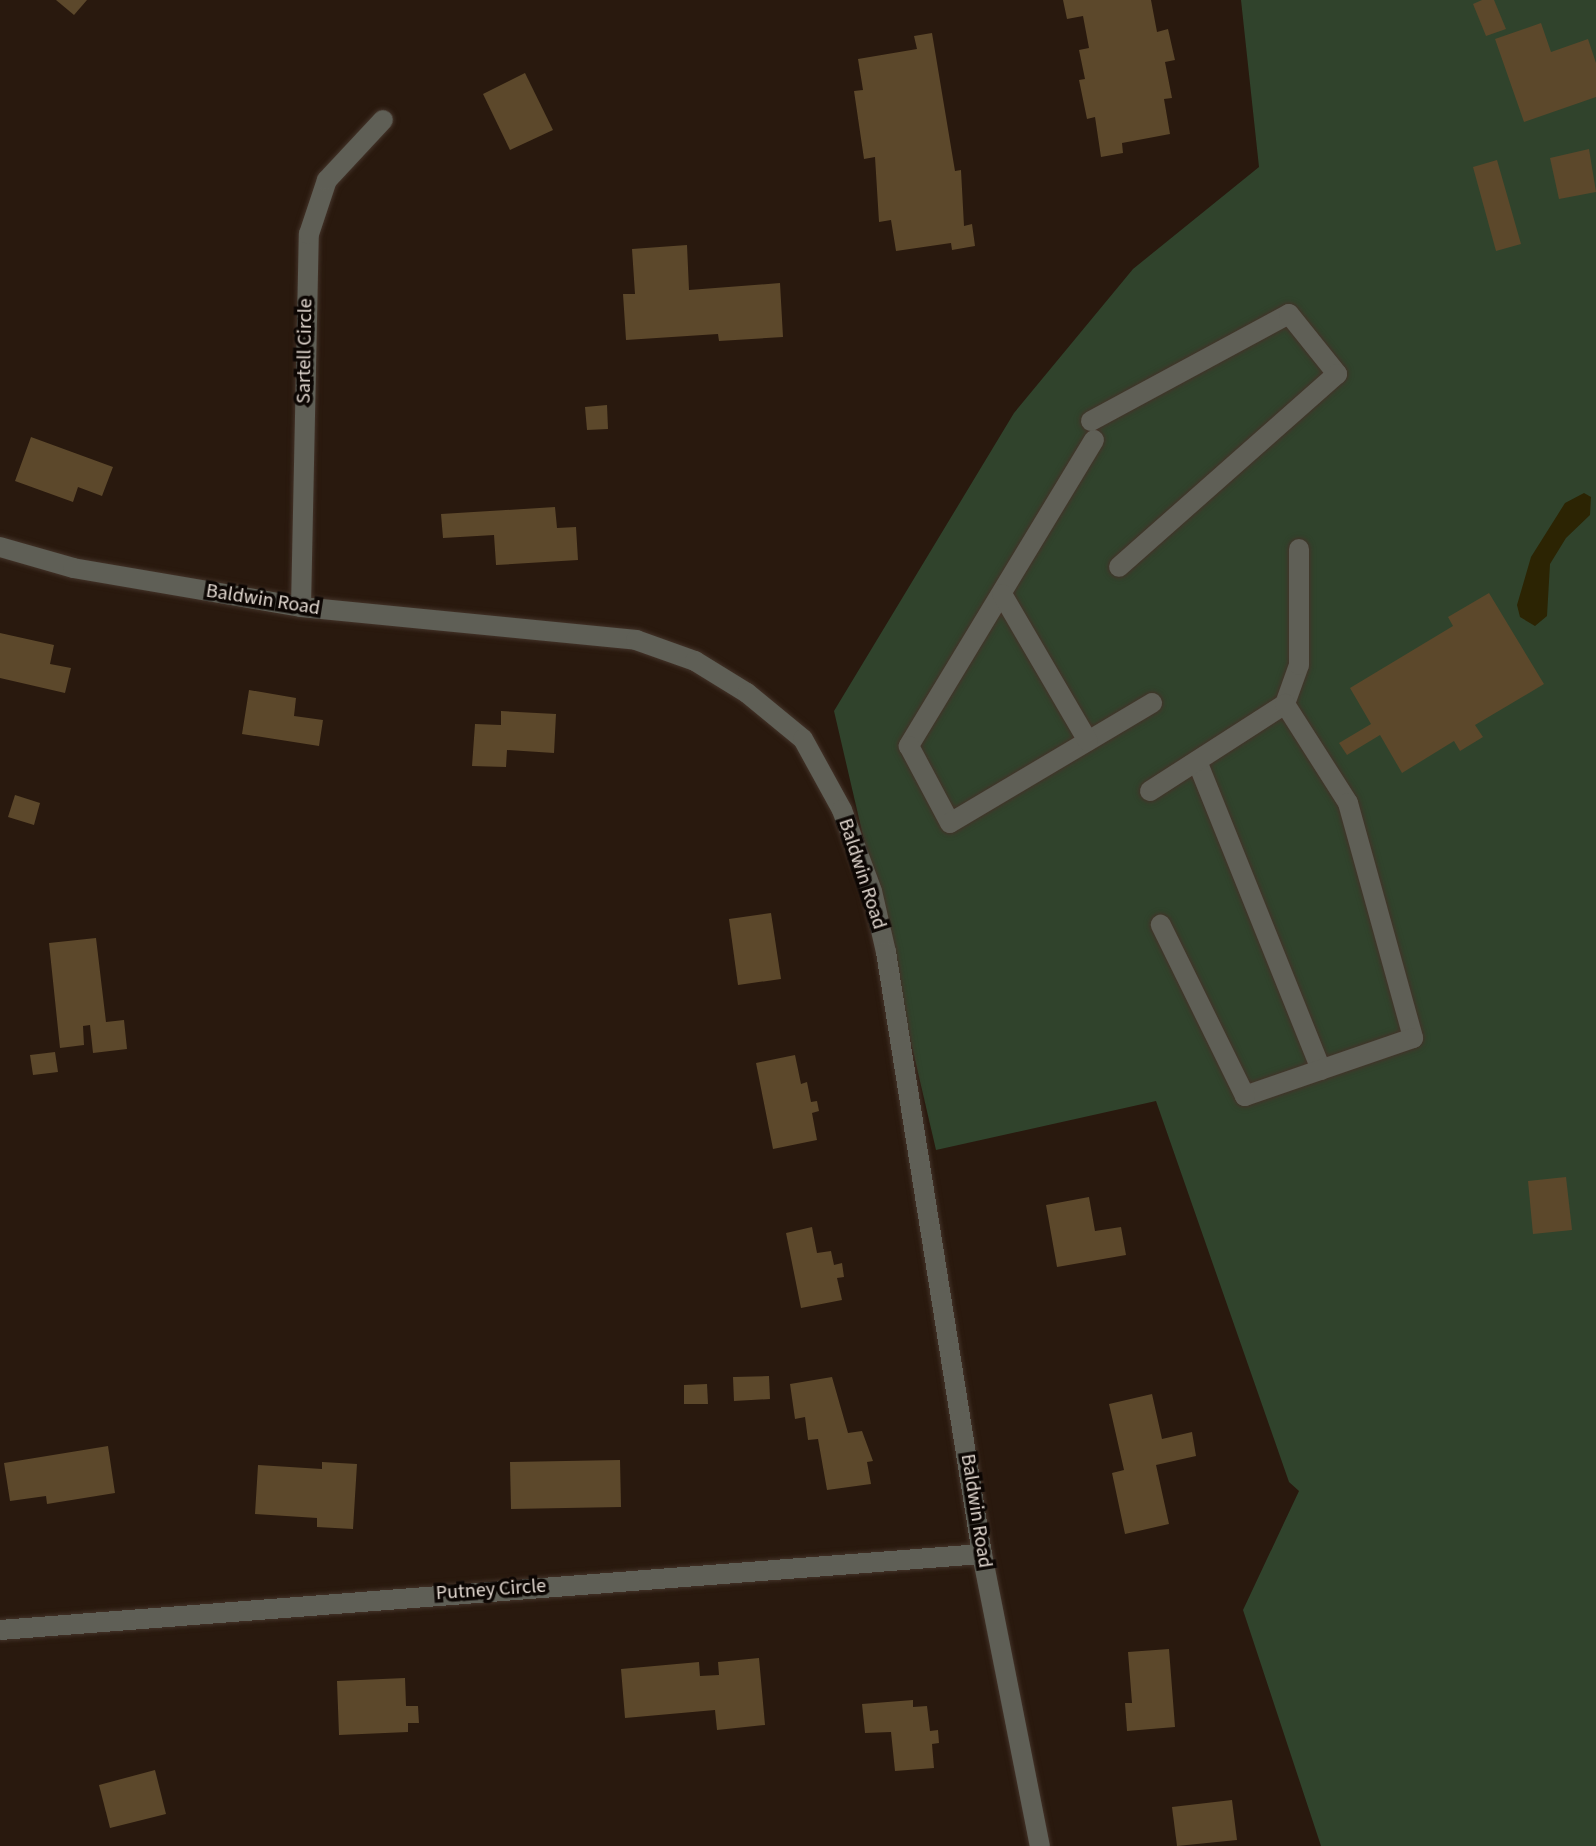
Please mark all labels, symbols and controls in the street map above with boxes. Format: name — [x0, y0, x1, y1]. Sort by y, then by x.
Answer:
street label: Sartell Circle — [292, 298, 318, 404]
street label: Baldwin Road — [204, 579, 322, 621]
street label: Baldwin Road — [833, 816, 891, 932]
street label: Baldwin Road — [955, 1452, 997, 1570]
street label: Putney Circle — [435, 1574, 547, 1606]

